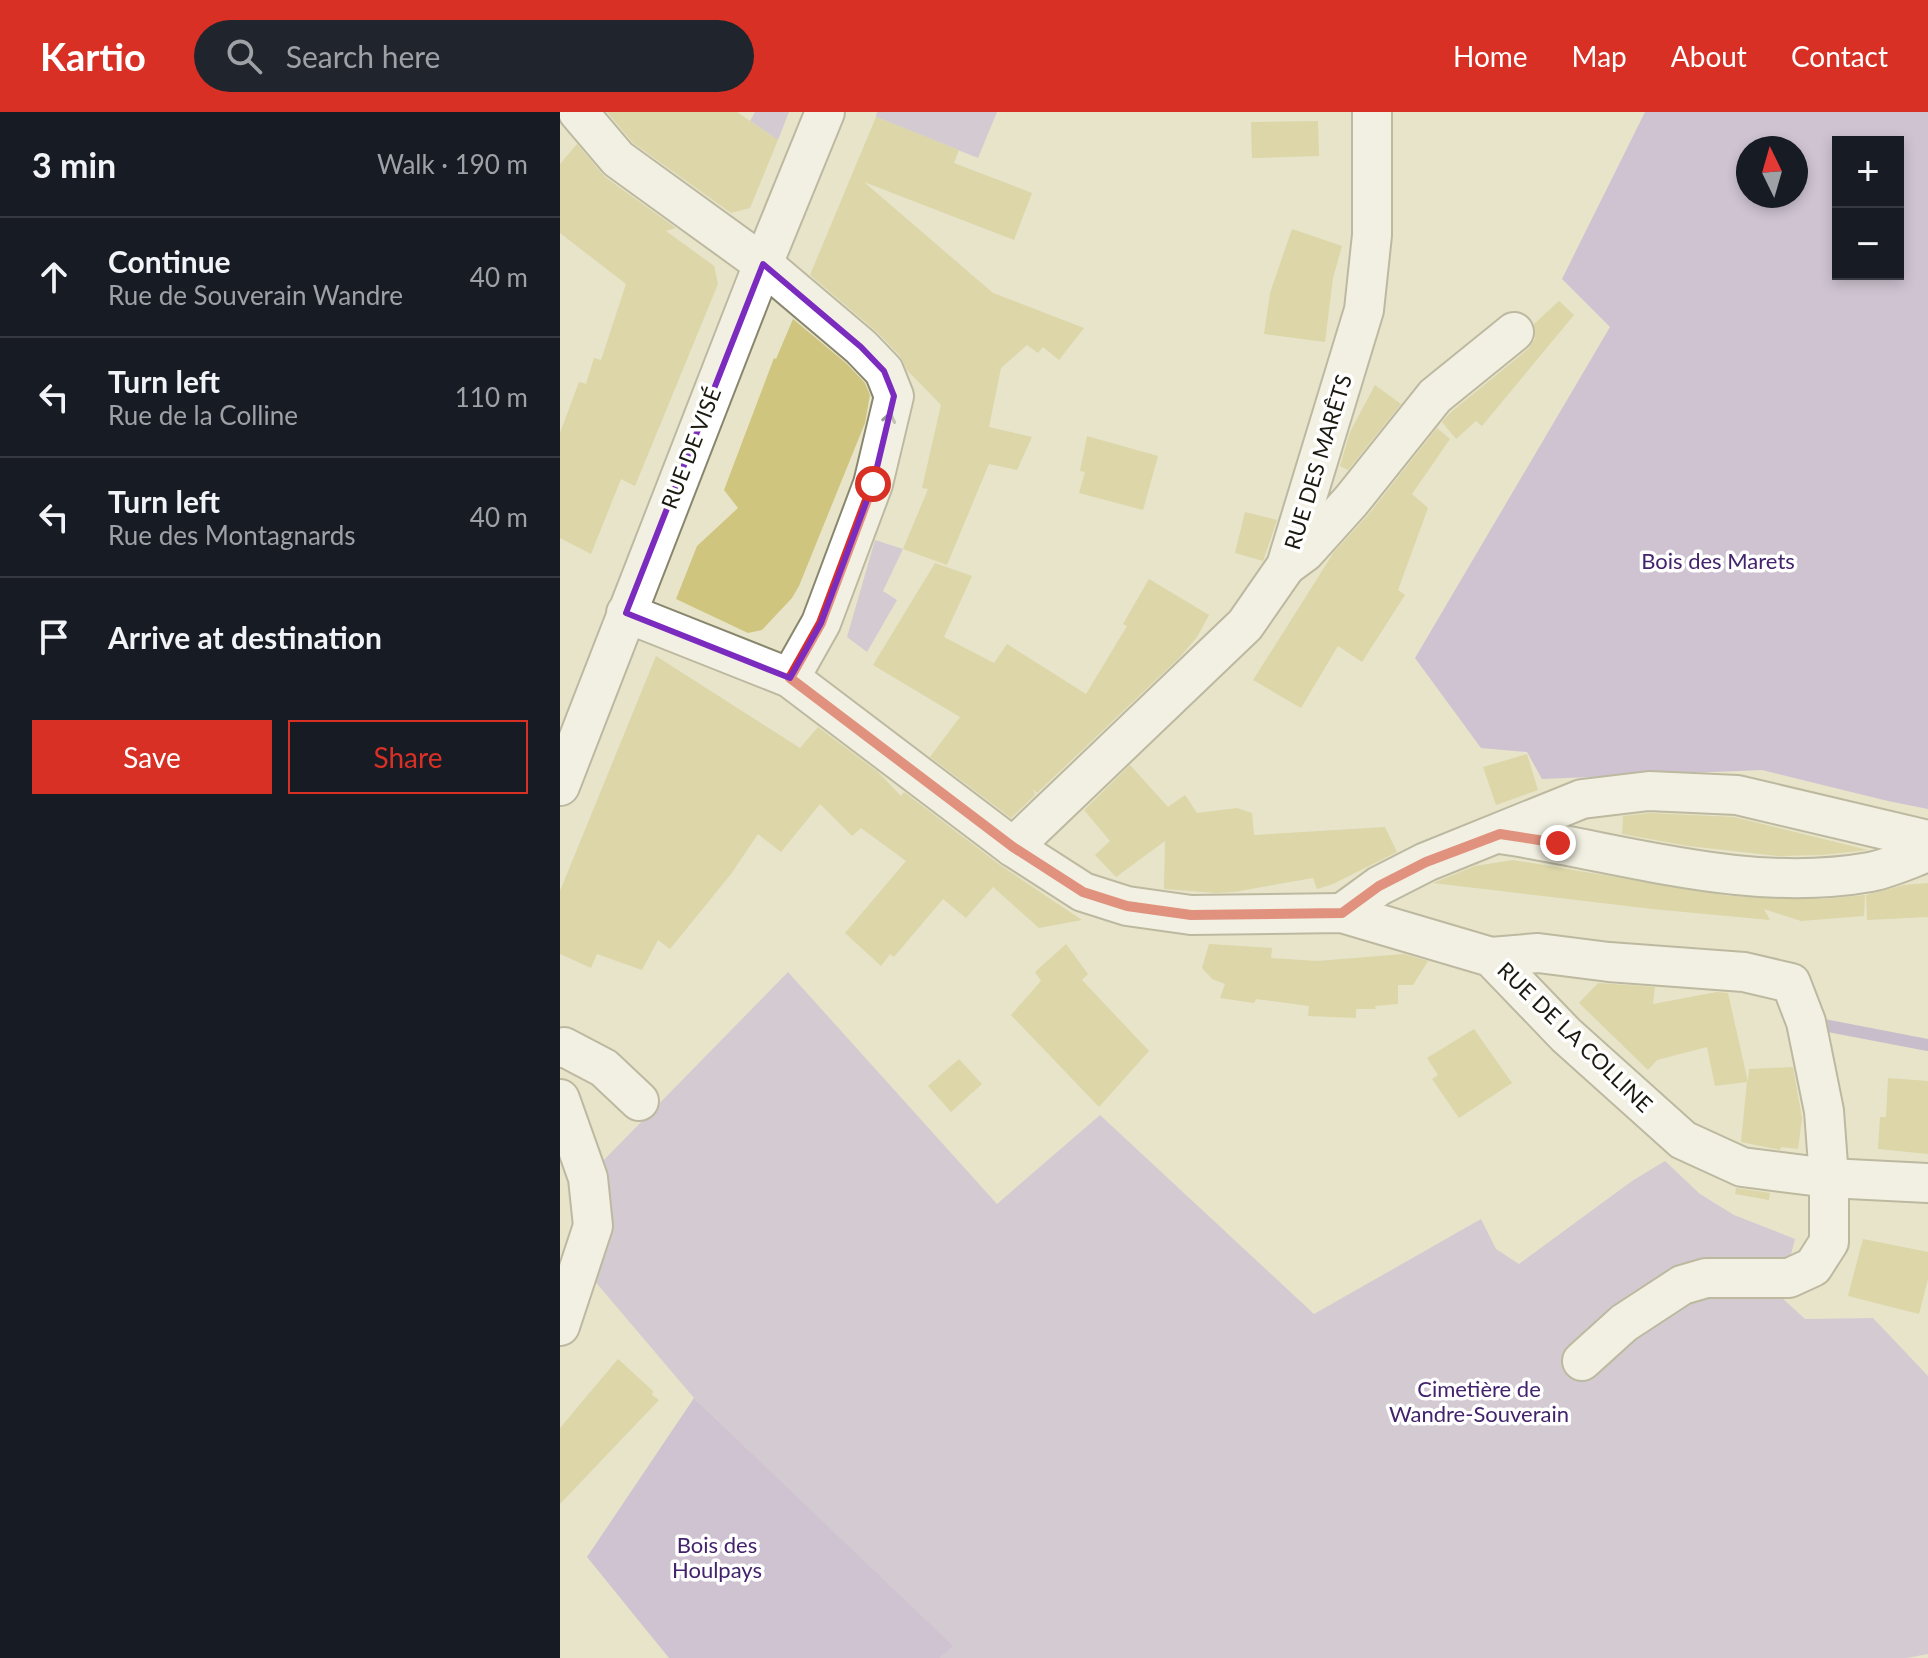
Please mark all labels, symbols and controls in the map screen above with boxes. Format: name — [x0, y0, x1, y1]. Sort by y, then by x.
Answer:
search box — [194, 20, 754, 92]
text: Kartio — [40, 33, 146, 79]
icon: search — [222, 34, 266, 78]
text: Search here — [286, 38, 440, 74]
text: Home — [1453, 39, 1528, 73]
text: Map — [1572, 39, 1627, 73]
text: About — [1671, 39, 1747, 73]
text: Contact — [1791, 39, 1888, 73]
north arrow — [1736, 136, 1808, 208]
map controls — [1832, 136, 1904, 280]
button: + — [1832, 136, 1904, 208]
text: 3 min — [32, 144, 116, 185]
text: Walk · 190 m — [377, 148, 528, 180]
button: − — [1832, 208, 1904, 280]
text: Continue — [108, 243, 231, 279]
icon: ahead — [32, 255, 76, 299]
text: 40 m — [470, 261, 528, 293]
text: Rue de Souverain Wandre — [108, 279, 403, 311]
text: Turn left — [108, 363, 220, 399]
street label: RUE DES MARÊTS — [1278, 371, 1357, 553]
icon: left — [32, 375, 76, 419]
text: 110 m — [455, 381, 528, 413]
street label: RUE DE VISÉ — [655, 383, 726, 512]
text: Rue de la Colline — [108, 399, 298, 431]
one-way arrow — [881, 411, 896, 437]
route start — [855, 466, 891, 502]
text: Turn left — [108, 483, 220, 519]
icon: left — [32, 495, 76, 539]
text: 40 m — [470, 501, 528, 533]
text: Rue des Montagnards — [108, 519, 356, 551]
park label: Bois des Marets — [1641, 547, 1795, 574]
icon: arrive — [32, 615, 76, 659]
text: Arrive at destination — [108, 619, 382, 655]
button: Save — [32, 720, 272, 794]
button: Share — [288, 720, 528, 794]
route end — [1540, 825, 1576, 861]
street label: RUE DE LA COLLINE — [1492, 956, 1658, 1117]
park label: Cimetière de Wandre-Souverain — [1389, 1375, 1569, 1427]
park label: Bois des Houlpays — [672, 1531, 762, 1583]

